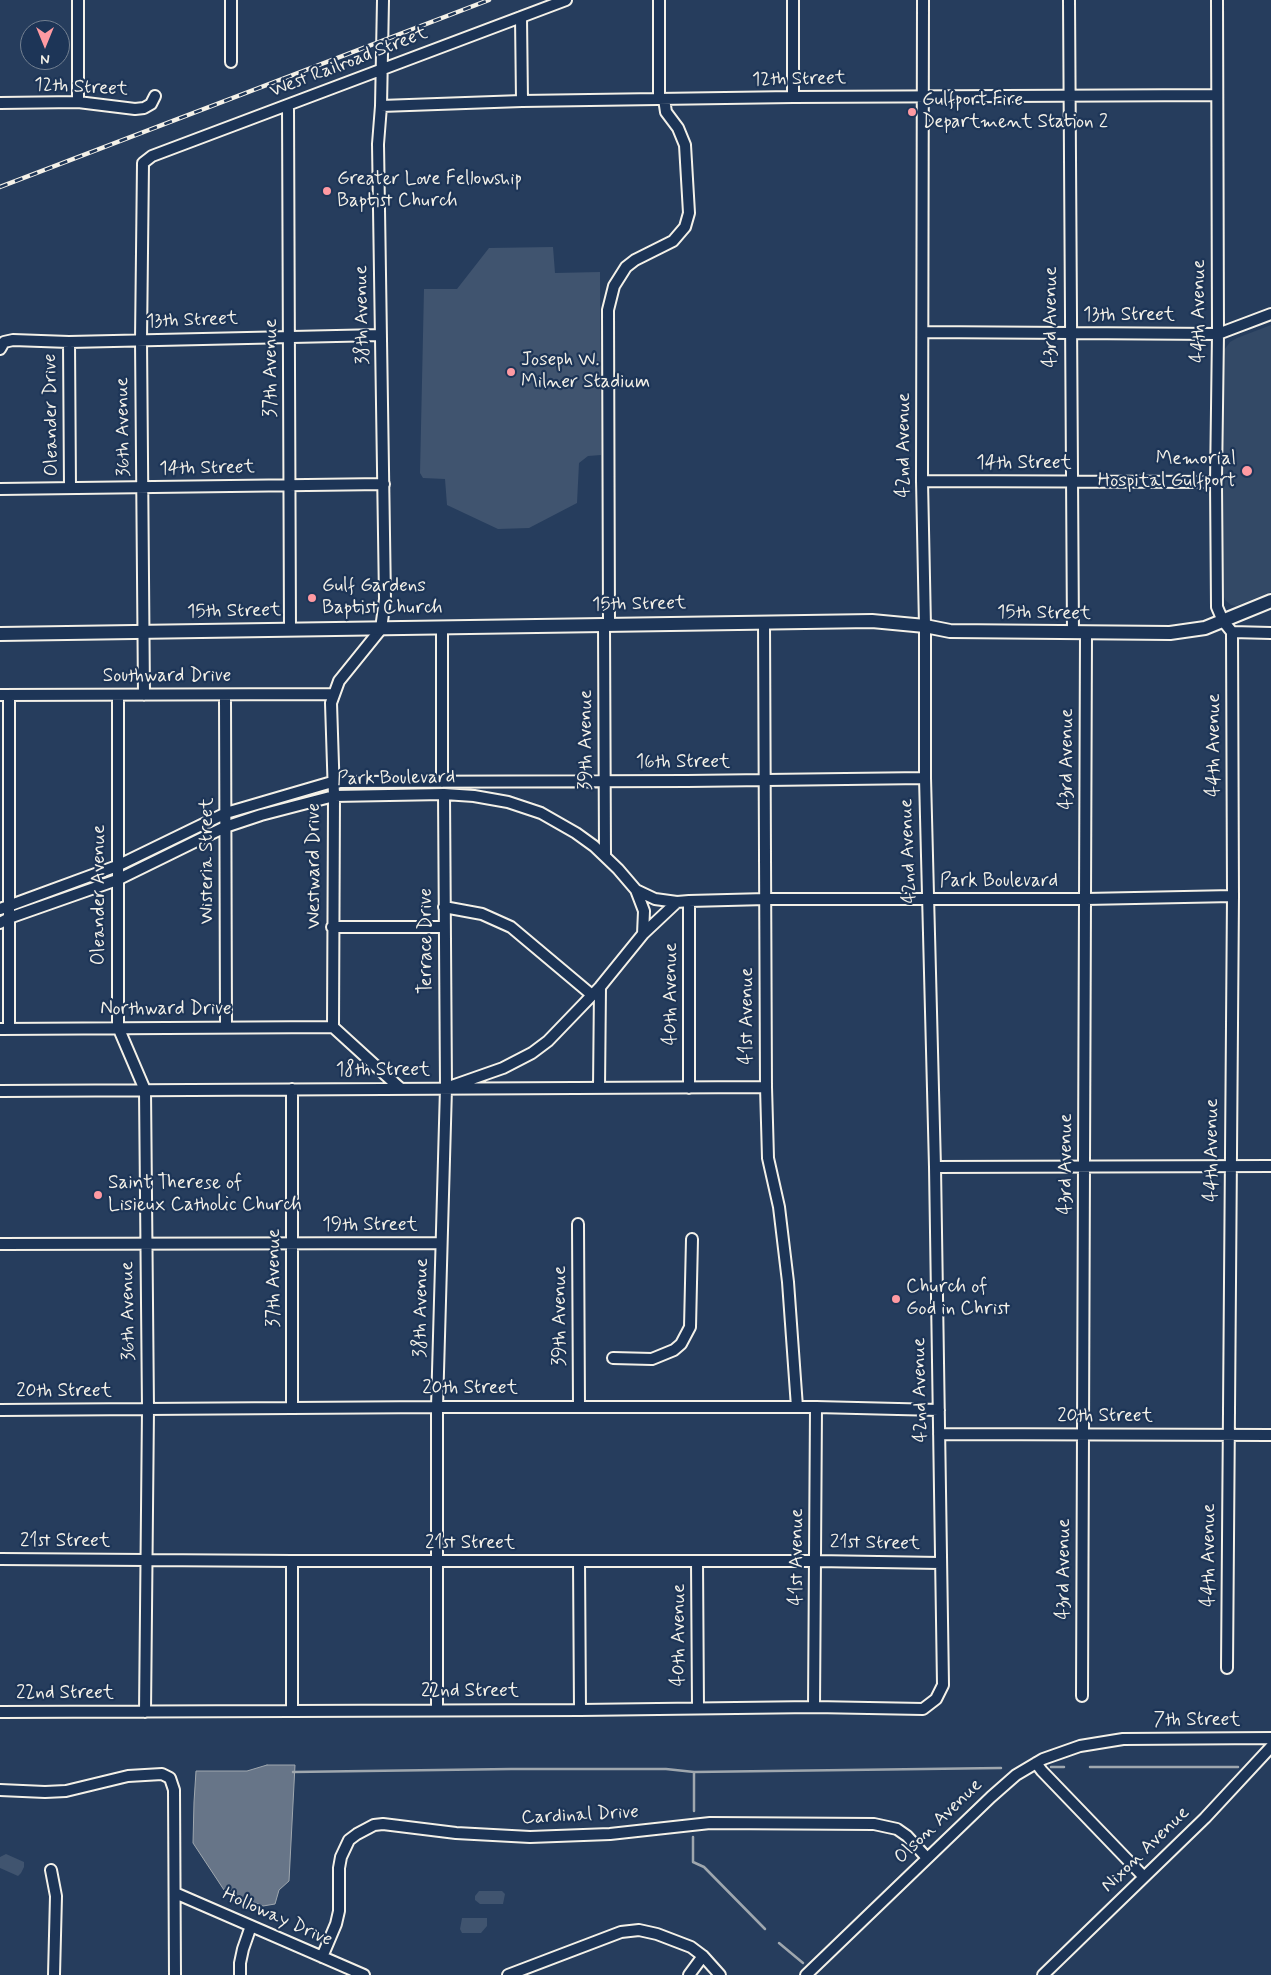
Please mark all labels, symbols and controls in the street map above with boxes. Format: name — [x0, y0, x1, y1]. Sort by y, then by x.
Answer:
north arrow — [20, 20, 70, 70]
street label: West Railroad Street — [267, 22, 431, 104]
text: N — [40, 50, 50, 68]
street label: 12th Street — [752, 68, 846, 92]
street label: 12th Street — [33, 74, 129, 102]
place label: Gulfport Fire Department Station 2 — [922, 90, 1108, 134]
marker: Gulfport Fire Department Station 2 — [906, 106, 918, 118]
place label: Greater Love Fellowship Baptist Church — [337, 169, 522, 213]
marker: Greater Love Fellowship Baptist Church — [321, 185, 333, 197]
street label: 44th Avenue — [1189, 259, 1211, 363]
street label: 38th Avenue — [351, 265, 375, 365]
street label: 43rd Avenue — [1041, 267, 1063, 367]
street label: 13th Street — [1083, 305, 1175, 327]
street label: 13th Street — [146, 308, 238, 334]
street label: 37th Avenue — [261, 319, 283, 417]
place label: Joseph W. Milner Stadium — [521, 350, 650, 394]
street label: Oleander Drive — [40, 353, 64, 477]
marker: Joseph W. Milner Stadium — [505, 366, 517, 378]
street label: 36th Avenue — [112, 377, 136, 477]
street label: 42nd Avenue — [894, 393, 916, 497]
place label: Memorial Hospital Gulfport — [1098, 449, 1236, 493]
street label: 14th Street — [976, 453, 1072, 475]
street label: 14th Street — [159, 457, 255, 481]
marker: Memorial Hospital Gulfport — [1240, 464, 1254, 478]
place label: Gulf Gardens Baptist Church — [322, 576, 443, 620]
marker: Gulf Gardens Baptist Church — [306, 592, 318, 604]
street label: 15th Street — [592, 593, 686, 617]
street label: 15th Street — [187, 600, 281, 624]
street label: 15th Street — [997, 602, 1091, 626]
street label: Southward Drive — [103, 666, 231, 688]
street label: 39th Avenue — [576, 690, 598, 790]
street label: 44th Avenue — [1204, 693, 1226, 797]
street label: 43rd Avenue — [1057, 709, 1079, 809]
street label: 16th Street — [636, 752, 730, 774]
street label: Park Boulevard — [337, 767, 455, 791]
street label: Wisteria Street — [197, 798, 219, 924]
street label: 42nd Avenue — [896, 798, 922, 904]
street label: Westward Drive — [304, 803, 326, 929]
street label: Oleander Avenue — [89, 825, 111, 965]
street label: Park Boulevard — [940, 871, 1058, 893]
street label: Terrace Drive — [416, 888, 438, 994]
street label: 40th Avenue — [661, 943, 683, 1045]
street label: 41st Avenue — [737, 967, 759, 1065]
street label: Northward Drive — [100, 999, 232, 1021]
street label: 18th Street — [336, 1060, 430, 1082]
street label: 44th Avenue — [1202, 1098, 1224, 1202]
street label: 43rd Avenue — [1056, 1114, 1078, 1214]
place label: Saint Therese of Lisieux Catholic Church — [108, 1173, 302, 1217]
marker: Saint Therese of Lisieux Catholic Church — [92, 1189, 104, 1201]
street label: 19th Street — [322, 1215, 418, 1237]
street label: 37th Avenue — [264, 1229, 286, 1327]
street label: 38th Avenue — [410, 1258, 434, 1358]
street label: 36th Avenue — [117, 1261, 141, 1361]
street label: 39th Avenue — [550, 1266, 572, 1366]
place label: Church of God in Christ — [906, 1277, 1010, 1321]
marker: Church of God in Christ — [890, 1293, 902, 1305]
street label: 42nd Avenue — [909, 1337, 933, 1443]
street label: 20th Street — [422, 1378, 518, 1400]
street label: 20th Street — [16, 1381, 112, 1403]
street label: 20th Street — [1057, 1406, 1153, 1428]
street label: 44th Avenue — [1199, 1503, 1221, 1607]
street label: 41st Avenue — [787, 1508, 809, 1606]
street label: 43rd Avenue — [1054, 1519, 1076, 1619]
street label: 21st Street — [20, 1531, 110, 1553]
street label: 21st Street — [830, 1532, 920, 1556]
street label: 21st Street — [425, 1533, 515, 1555]
street label: 40th Avenue — [669, 1584, 691, 1686]
street label: 22nd Street — [421, 1681, 519, 1703]
street label: 22nd Street — [16, 1683, 114, 1705]
street label: 7th Street — [1153, 1710, 1241, 1732]
street label: Olson Avenue — [890, 1774, 988, 1870]
street label: Cardinal Drive — [521, 1802, 639, 1830]
street label: Nixon Avenue — [1097, 1802, 1195, 1898]
street label: Holloway Drive — [219, 1884, 335, 1952]

